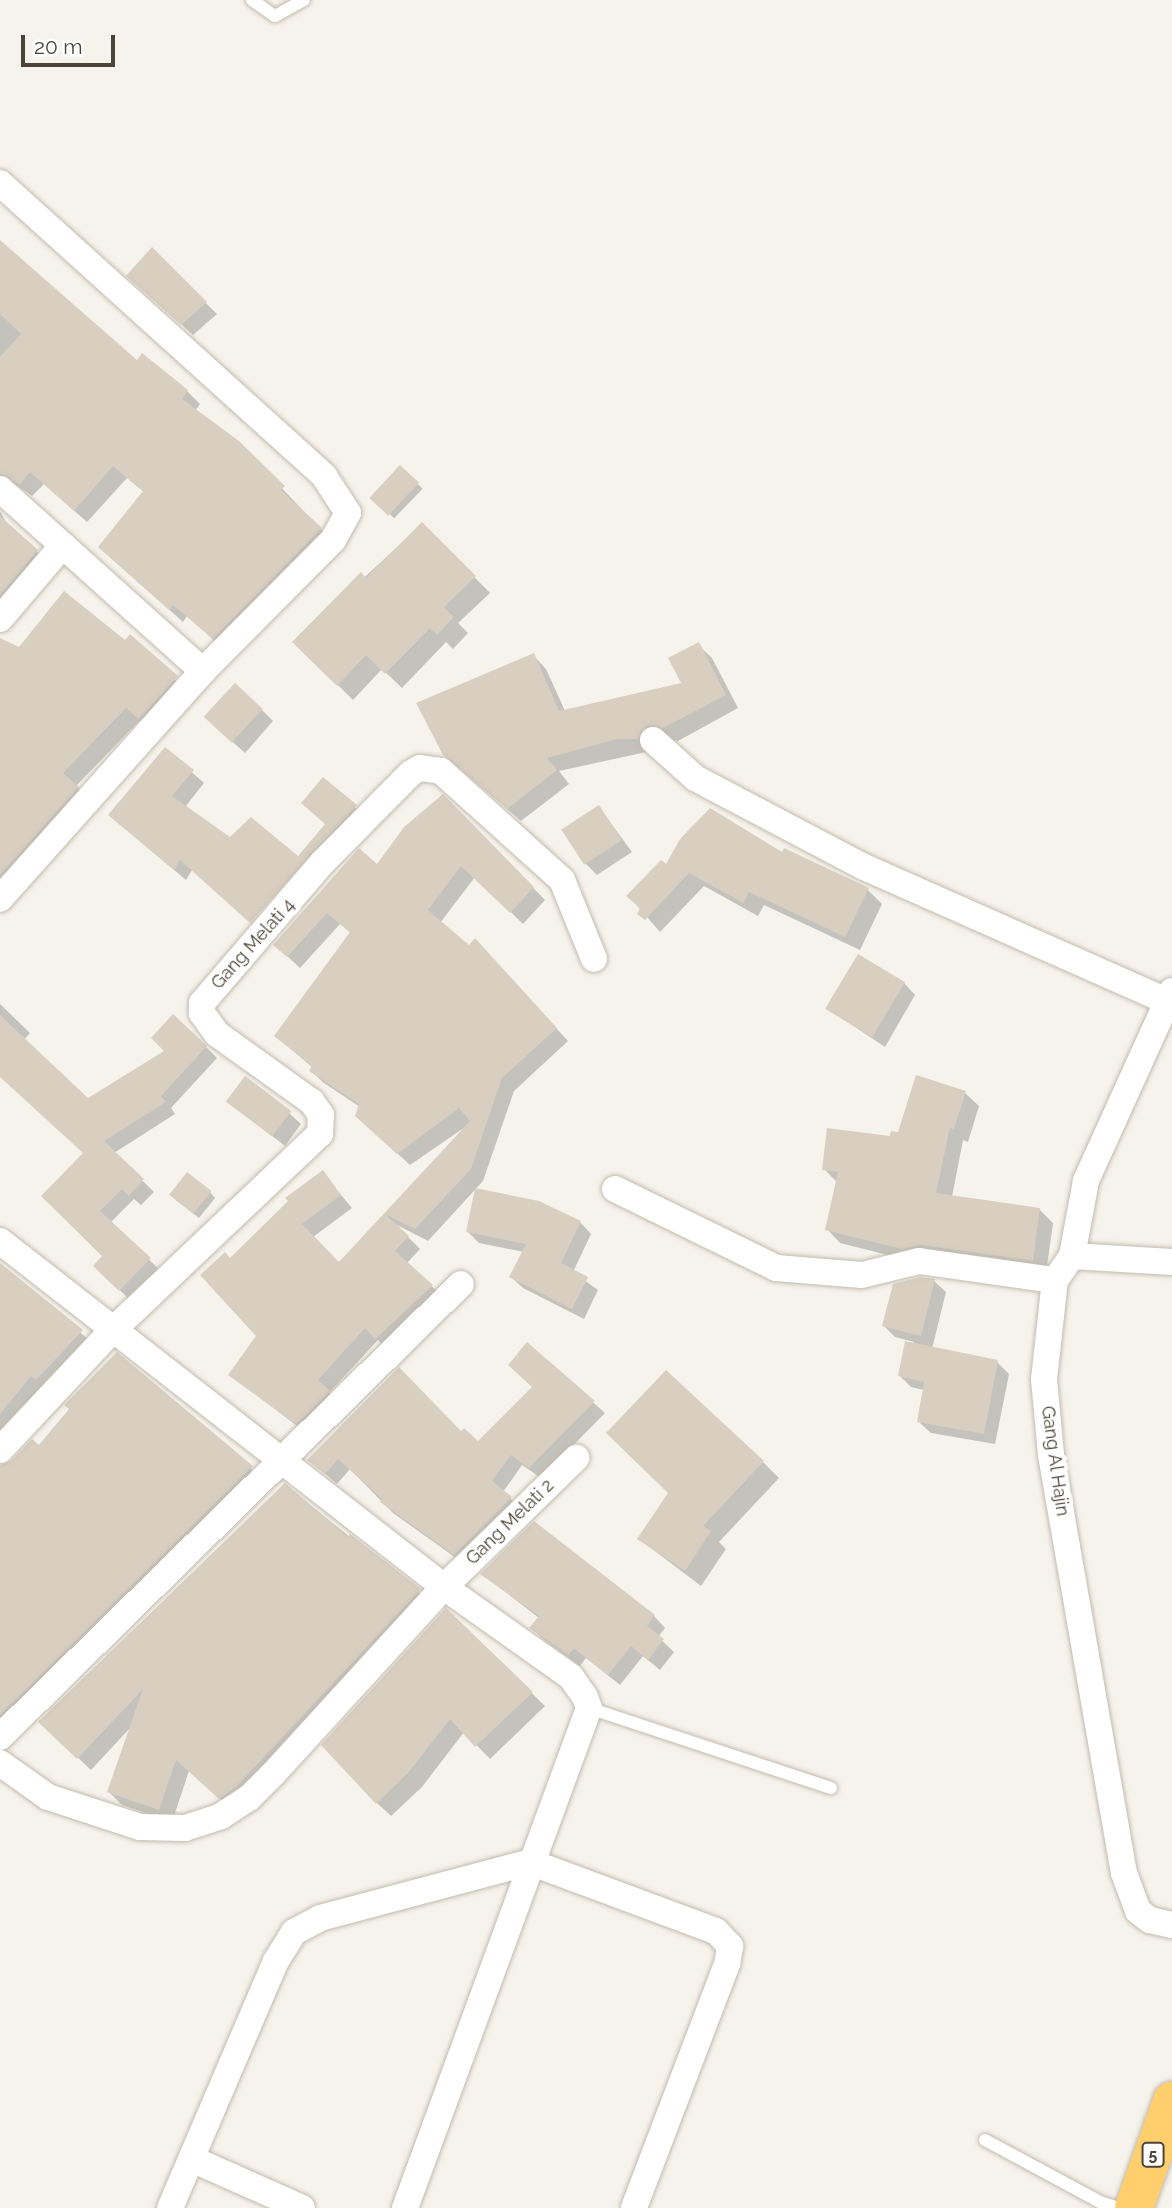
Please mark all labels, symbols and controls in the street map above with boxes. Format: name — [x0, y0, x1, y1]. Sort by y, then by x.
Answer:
scale bar — [24, 21, 119, 65]
text: 20 m — [34, 34, 82, 59]
street label: Gang Melati 4 — [207, 894, 299, 994]
street label: Gang Al Hajin — [1037, 1404, 1073, 1518]
street label: Gang Melati 2 — [462, 1475, 558, 1569]
road number: 5 — [1141, 2142, 1165, 2168]

